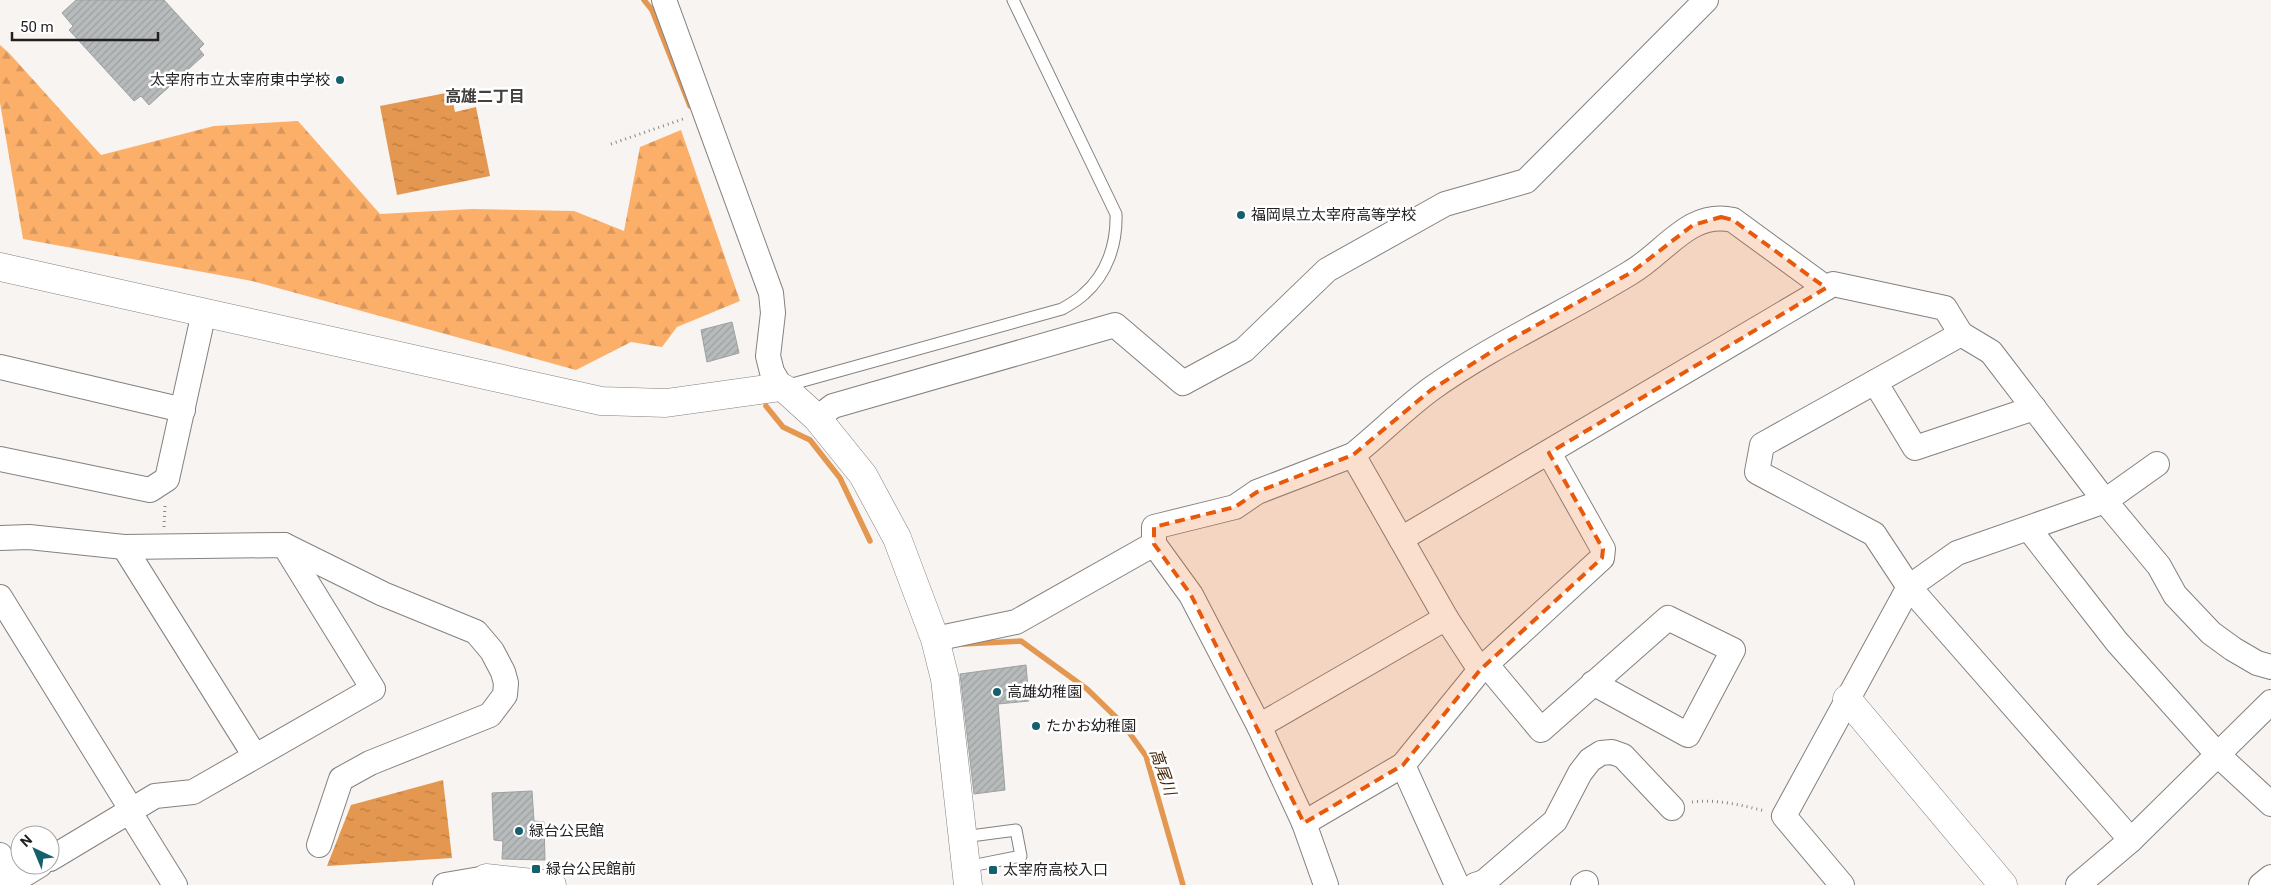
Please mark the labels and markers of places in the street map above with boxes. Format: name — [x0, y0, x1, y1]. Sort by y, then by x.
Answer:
place label: 太宰府市立太宰府東中学校 — [150, 71, 330, 89]
marker: 太宰府市立太宰府東中学校 — [334, 74, 346, 86]
place label: 福岡県立太宰府高等学校 — [1251, 206, 1416, 224]
marker: 福岡県立太宰府高等学校 — [1235, 209, 1247, 221]
place label: 高雄幼稚園 — [1007, 683, 1082, 701]
marker: 高雄幼稚園 — [991, 686, 1003, 698]
place label: たかお幼稚園 — [1046, 717, 1136, 735]
marker: たかお幼稚園 — [1030, 720, 1042, 732]
place label: 緑台公民館 — [529, 822, 604, 840]
marker: 緑台公民館 — [513, 825, 525, 837]
place label: 緑台公民館前 — [546, 860, 636, 878]
place label: 太宰府高校入口 — [1003, 861, 1108, 879]
marker: 緑台公民館前 — [530, 863, 542, 875]
marker: 太宰府高校入口 — [987, 864, 999, 876]

